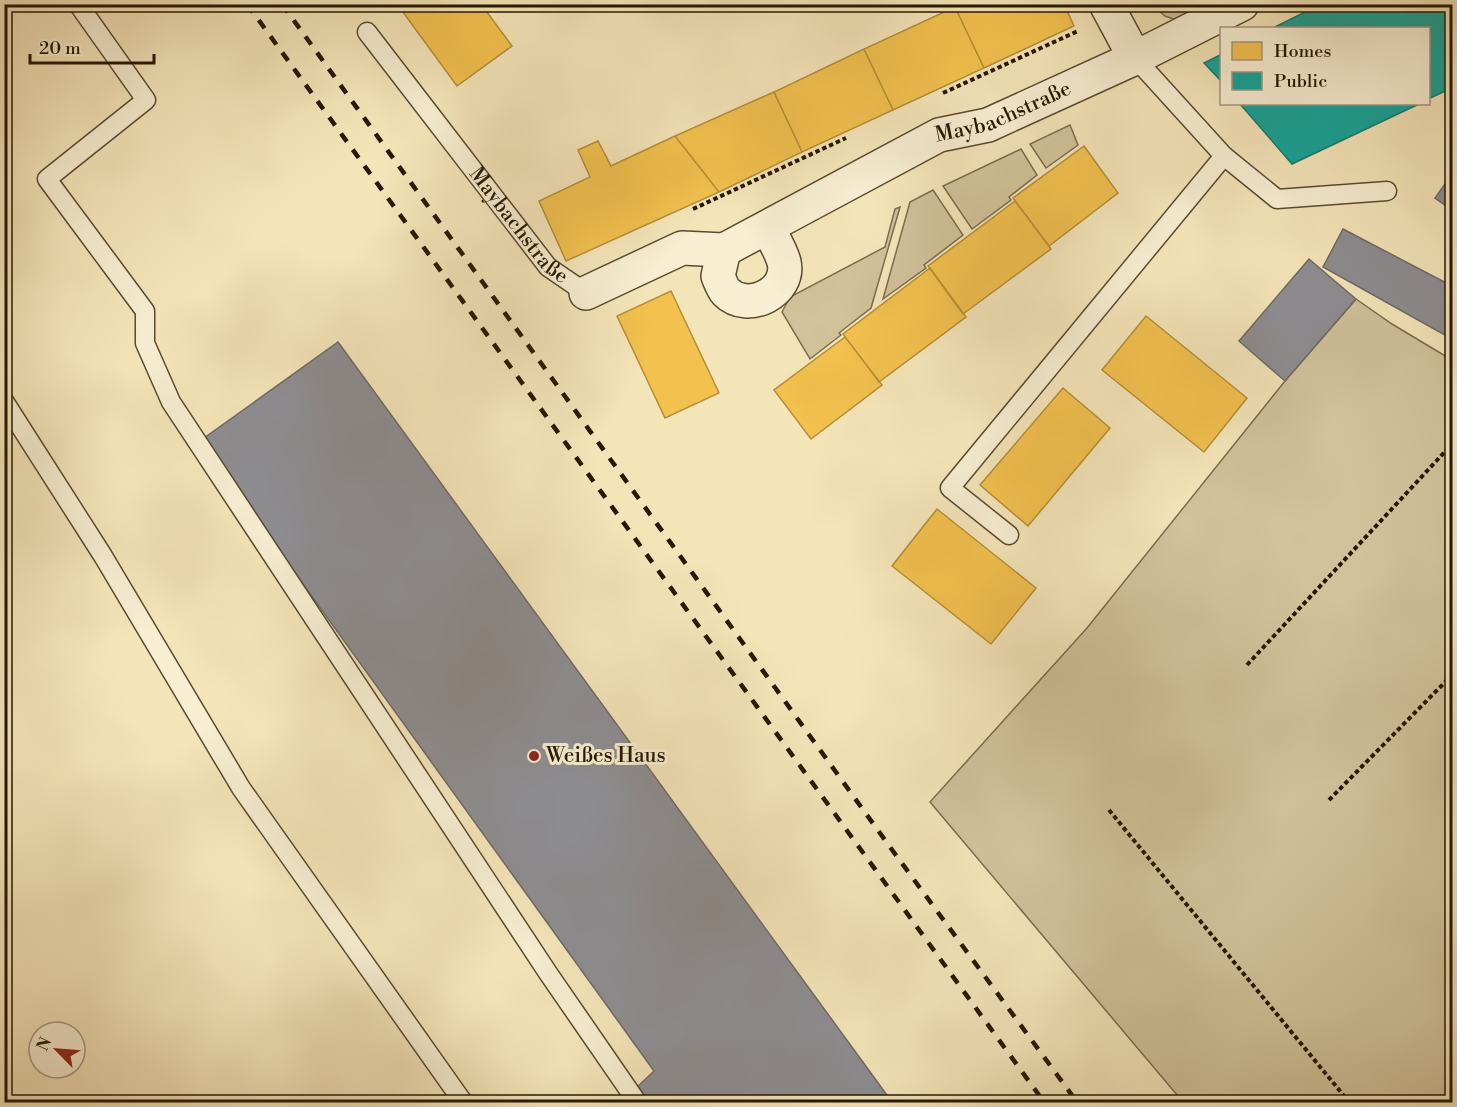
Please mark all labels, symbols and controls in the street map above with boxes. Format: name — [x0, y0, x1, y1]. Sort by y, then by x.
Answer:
scale bar — [30, 27, 154, 65]
legend — [1220, 27, 1430, 105]
text: 20 m — [39, 37, 81, 60]
text: Homes — [1274, 40, 1331, 63]
text: Public — [1274, 70, 1327, 93]
street label: Maybachstraße — [933, 76, 1075, 148]
street label: Maybachstraße — [463, 162, 573, 290]
place label: Weißes Haus — [545, 743, 666, 769]
marker: Weißes Haus — [527, 749, 541, 763]
north arrow — [27, 1020, 87, 1080]
text: N — [33, 1034, 56, 1054]

